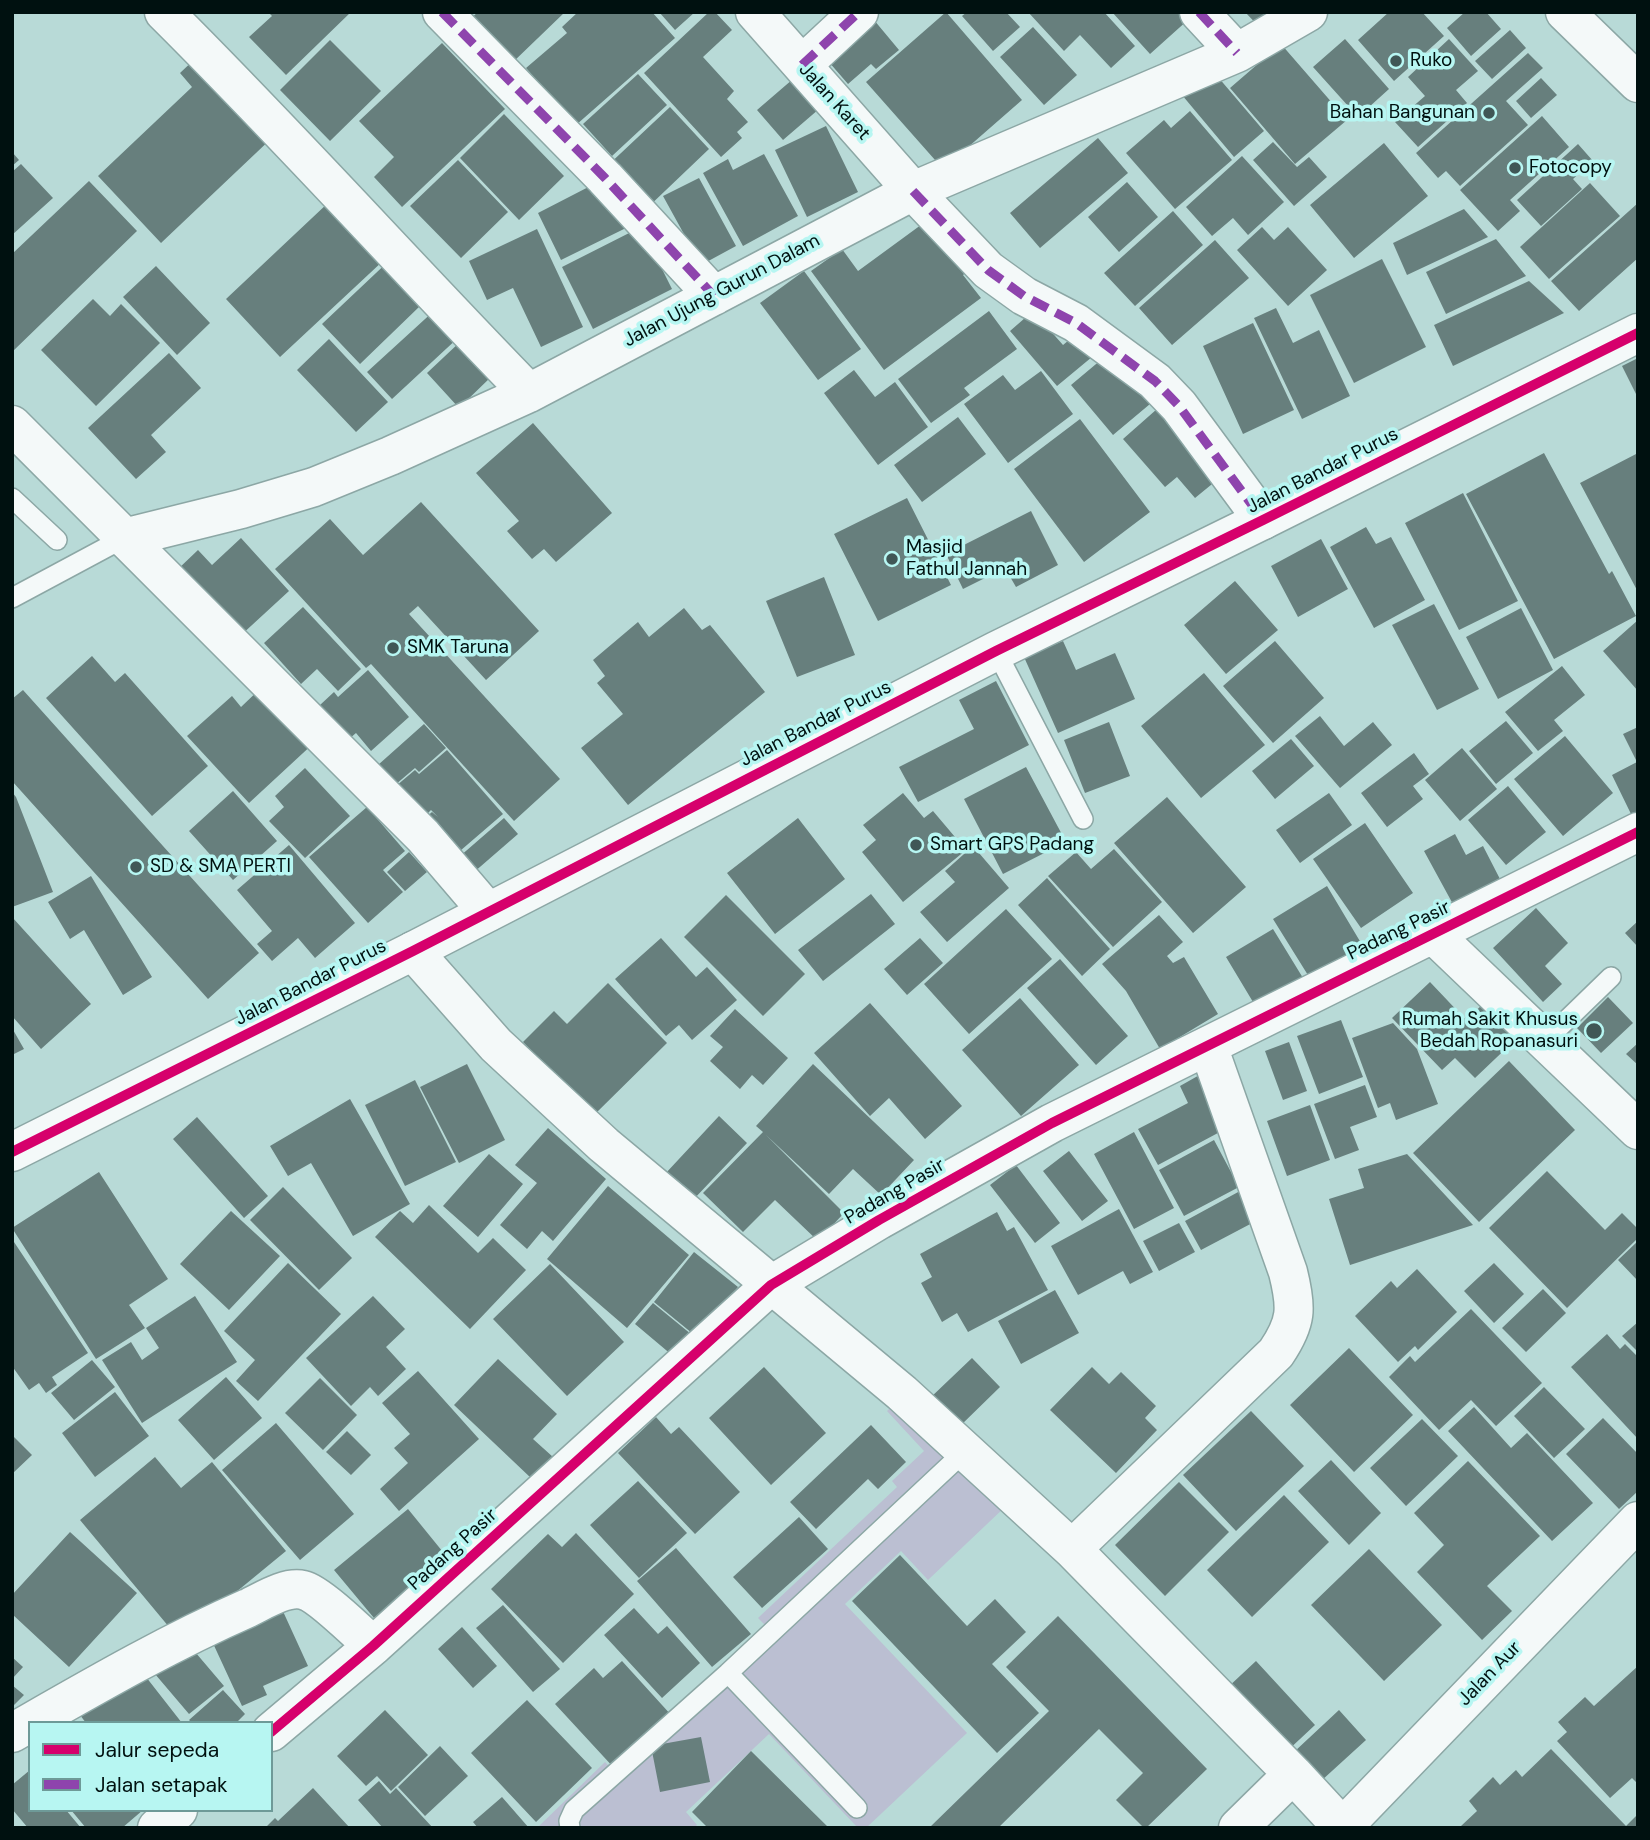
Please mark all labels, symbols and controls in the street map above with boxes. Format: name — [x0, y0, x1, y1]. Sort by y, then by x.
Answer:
place label: Ruko — [1410, 50, 1452, 72]
marker: Ruko — [1388, 53, 1404, 69]
street label: Jalan Karet — [793, 59, 875, 145]
place label: Bahan Bangunan — [1330, 102, 1475, 124]
marker: Bahan Bangunan — [1481, 105, 1497, 121]
place label: Fotocopy — [1529, 157, 1612, 179]
marker: Fotocopy — [1507, 160, 1523, 176]
street label: Jalan Ujung Gurun Dalam — [620, 230, 824, 352]
street label: Jalan Bandar Purus — [1244, 423, 1402, 519]
place label: Masjid Fathul Jannah — [906, 537, 1027, 581]
marker: Masjid Fathul Jannah — [884, 551, 900, 567]
place label: SMK Taruna — [407, 637, 509, 659]
marker: SMK Taruna — [385, 640, 401, 656]
street label: Jalan Bandar Purus — [737, 676, 895, 772]
place label: Smart GPS Padang — [930, 834, 1094, 856]
marker: Smart GPS Padang — [908, 837, 924, 853]
place label: SD & SMA PERTI — [150, 856, 291, 878]
marker: SD & SMA PERTI — [128, 859, 144, 875]
street label: Padang Pasir — [1344, 896, 1454, 966]
street label: Jalan Bandar Purus — [232, 935, 390, 1031]
place label: Rumah Sakit Khusus Bedah Ropanasuri — [1402, 1009, 1578, 1053]
marker: Rumah Sakit Khusus Bedah Ropanasuri — [1584, 1021, 1604, 1041]
street label: Padang Pasir — [841, 1154, 949, 1230]
street label: Padang Pasir — [404, 1504, 502, 1596]
street label: Jalan Aur — [1454, 1637, 1526, 1711]
legend — [28, 1721, 273, 1812]
text: Jalur sepeda — [95, 1736, 219, 1764]
text: Jalan setapak — [95, 1771, 228, 1799]

